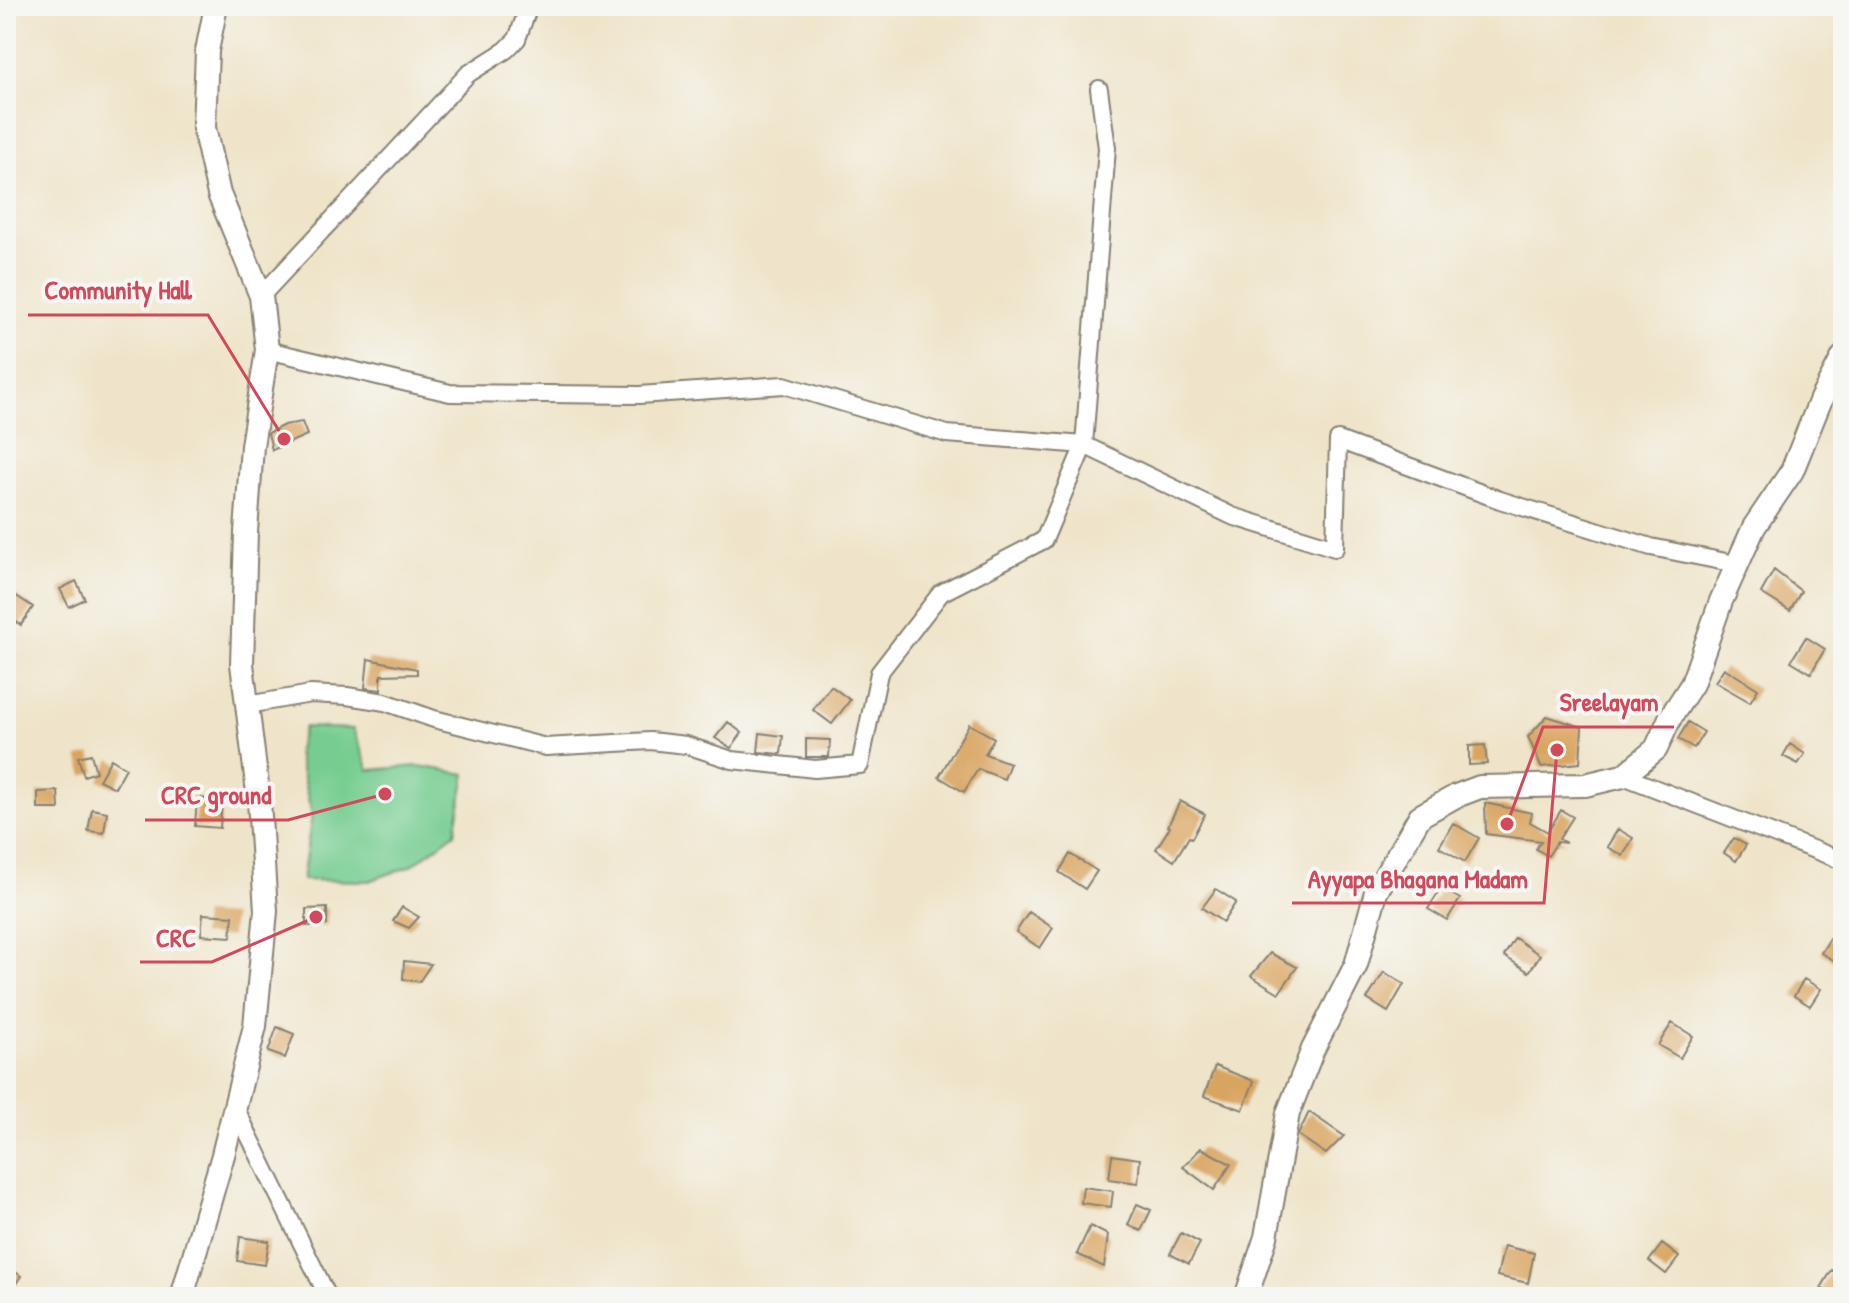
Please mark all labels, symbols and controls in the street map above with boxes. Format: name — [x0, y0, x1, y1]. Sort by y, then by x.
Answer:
callout: Community Hall — [28, 265, 208, 315]
text: Community Hall — [44, 272, 193, 308]
callout: Sreelayam — [1543, 677, 1674, 727]
text: Sreelayam — [1560, 684, 1659, 720]
callout: CRC ground — [145, 770, 288, 820]
text: CRC ground — [161, 777, 272, 813]
callout: Ayyapa Bhagana Madam — [1292, 853, 1544, 903]
text: Ayyapa Bhagana Madam — [1308, 861, 1528, 897]
callout: CRC — [140, 912, 212, 962]
text: CRC — [156, 920, 196, 955]

